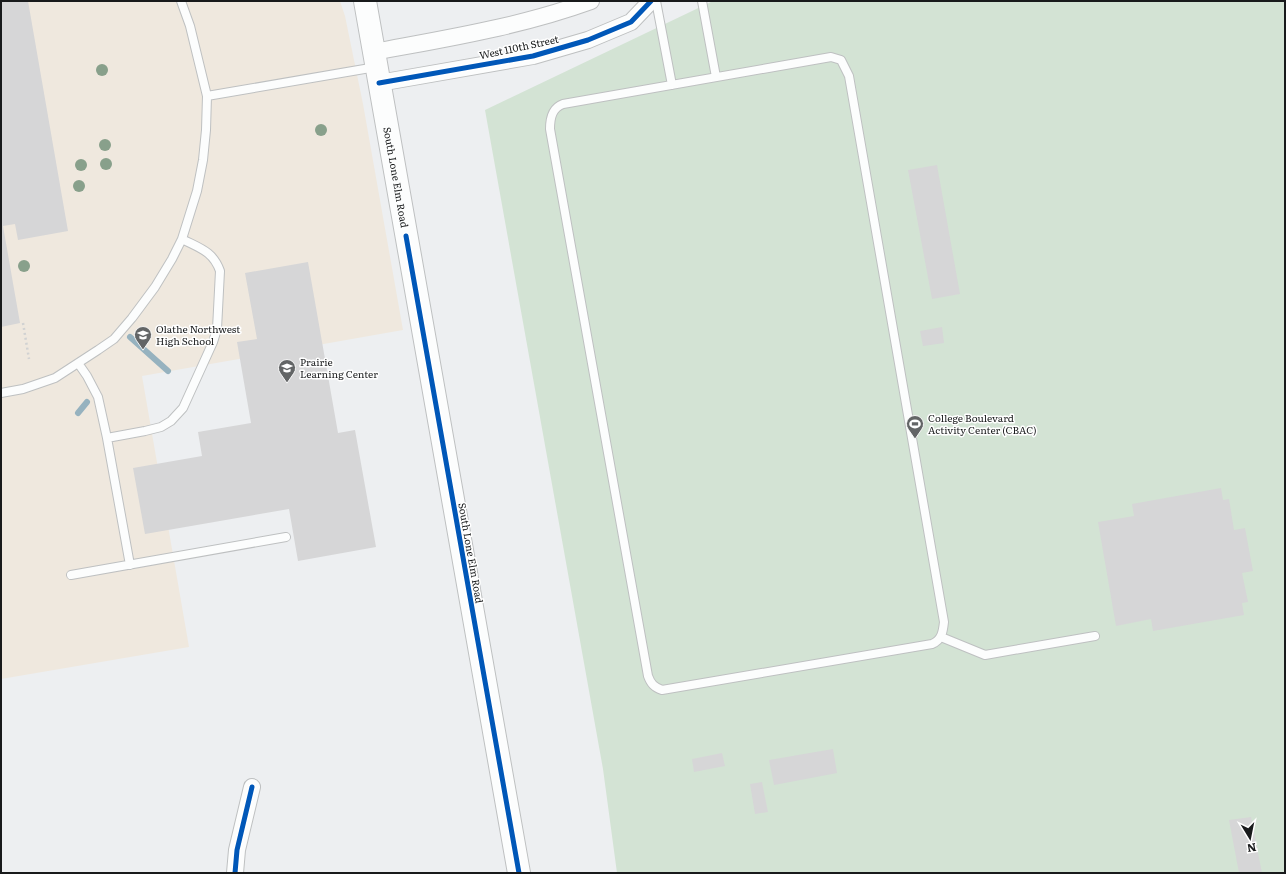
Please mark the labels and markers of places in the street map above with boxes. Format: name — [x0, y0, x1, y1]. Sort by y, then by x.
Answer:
place label: Olathe Northwest High School — [156, 321, 240, 348]
school or university icon: Olathe Northwest High School — [133, 325, 153, 350]
place label: Prairie Learning Center — [300, 354, 378, 381]
school or university icon: Prairie Learning Center — [277, 358, 297, 383]
place label: College Boulevard Activity Center (CBAC) — [928, 410, 1037, 437]
sports icon: College Boulevard Activity Center (CBAC) — [905, 414, 925, 439]

